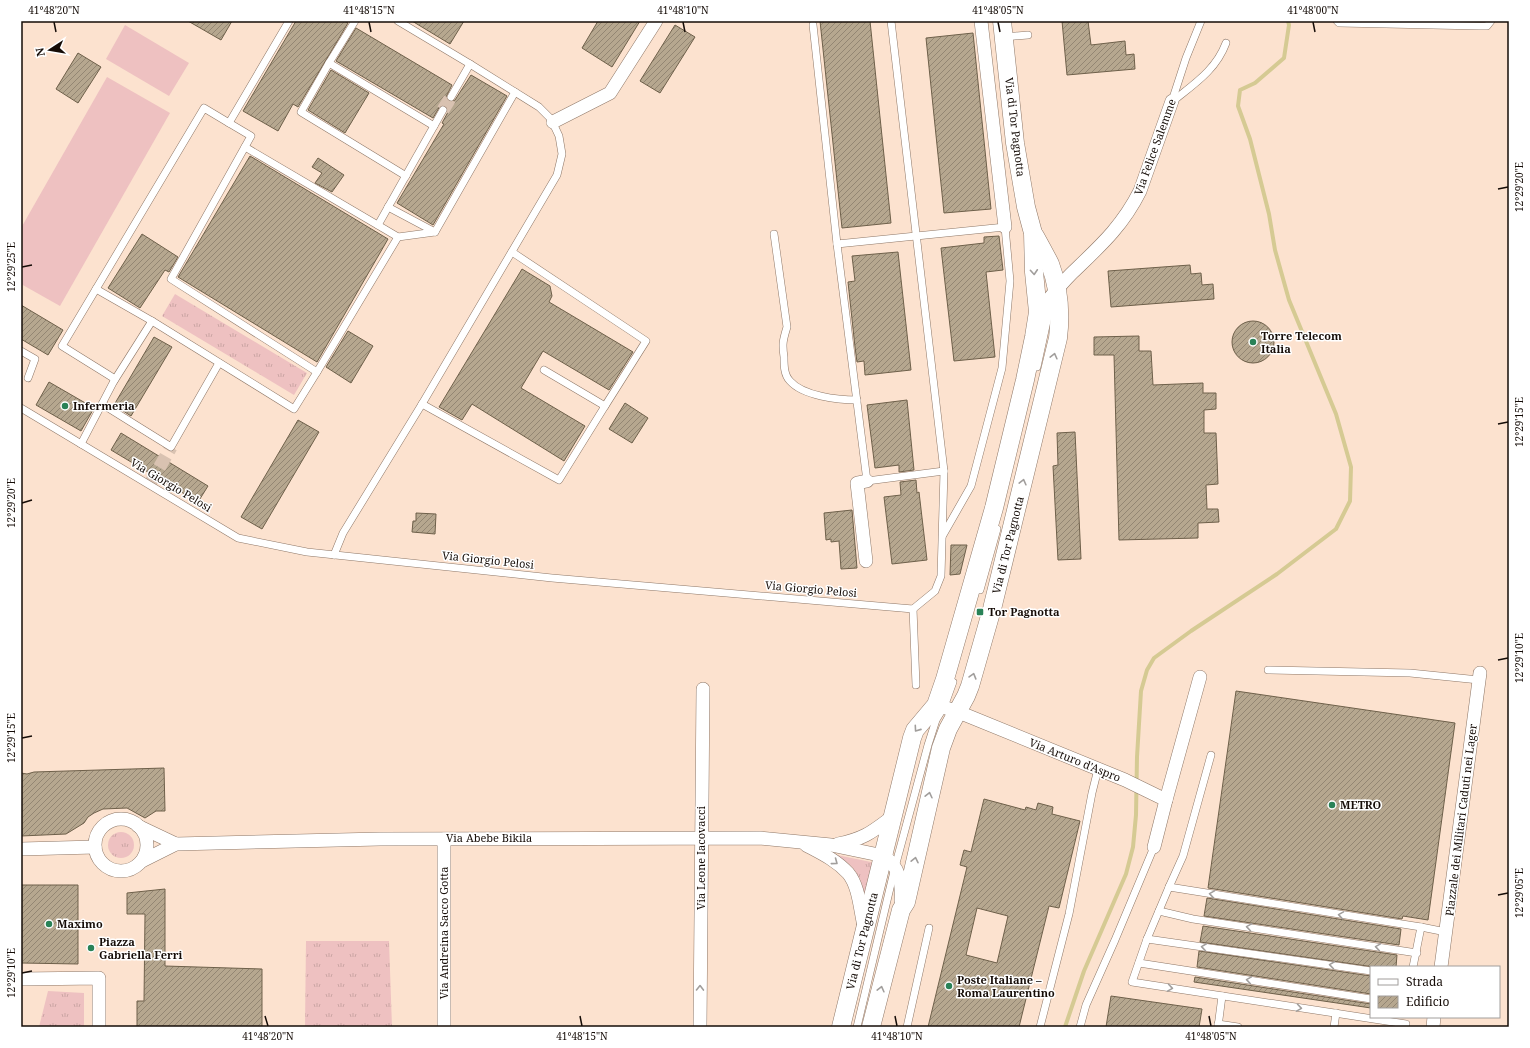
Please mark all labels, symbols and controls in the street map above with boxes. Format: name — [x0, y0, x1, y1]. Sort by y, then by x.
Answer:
text: 41°48'20"N — [28, 3, 80, 17]
text: 41°48'15"N — [343, 3, 395, 17]
text: 41°48'10"N — [657, 3, 709, 17]
text: 41°48'05"N — [972, 3, 1024, 17]
text: 41°48'00"N — [1287, 3, 1339, 17]
north arrow — [30, 30, 70, 70]
text: N — [31, 46, 48, 58]
street label: Via di Tor Pagnotta — [1002, 76, 1029, 177]
street label: Via Felice Salemme — [1130, 97, 1179, 197]
text: 12°29'20"E — [1512, 162, 1526, 212]
text: 12°29'25"E — [4, 242, 18, 292]
one-way arrow — [1030, 269, 1039, 275]
place label: Torre Telecom Italia — [1261, 328, 1342, 356]
marker: Torre Telecom Italia — [1248, 337, 1258, 347]
one-way arrow — [1050, 353, 1058, 359]
text: 12°29'15"E — [1512, 397, 1526, 447]
place label: Infermeria — [73, 398, 135, 413]
marker: Infermeria — [60, 401, 70, 411]
street label: Via Giorgio Pelosi — [128, 454, 215, 515]
text: 12°29'20"E — [4, 478, 18, 528]
one-way arrow — [1019, 479, 1027, 486]
street label: Via di Tor Pagnotta — [988, 495, 1027, 595]
street label: Via Giorgio Pelosi — [441, 547, 535, 572]
street label: Via Giorgio Pelosi — [764, 577, 858, 600]
place label: Tor Pagnotta — [988, 604, 1060, 619]
marker: Tor Pagnotta — [975, 607, 985, 617]
text: 12°29'10"E — [1512, 633, 1526, 683]
one-way arrow — [968, 673, 977, 680]
text: 12°29'15"E — [4, 713, 18, 763]
street label: Piazzale dei Militari Caduti nei Lager — [1441, 722, 1480, 917]
one-way arrow — [915, 724, 922, 731]
street label: Via Arturo d'Aspro — [1027, 734, 1123, 785]
one-way arrow — [925, 792, 933, 799]
place label: METRO — [1340, 797, 1381, 812]
marker: METRO — [1327, 800, 1337, 810]
street label: Via Leone Iacovacci — [693, 806, 708, 910]
street label: Via Abebe Bikila — [446, 830, 532, 845]
one-way arrow — [911, 856, 919, 863]
one-way arrow — [830, 857, 837, 864]
street label: Via Andreina Sacco Gotta — [436, 867, 451, 999]
text: 12°29'05"E — [1512, 868, 1526, 918]
one-way arrow — [1209, 890, 1215, 899]
street label: Via di Tor Pagnotta — [842, 891, 881, 991]
one-way arrow — [1337, 911, 1344, 920]
place label: Maximo — [57, 916, 103, 931]
marker: Maximo — [44, 919, 54, 929]
one-way arrow — [1246, 924, 1253, 932]
place label: Piazza Gabriella Ferri — [99, 934, 183, 962]
marker: Piazza Gabriella Ferri — [86, 943, 96, 953]
one-way arrow — [1201, 943, 1207, 952]
one-way arrow — [1375, 943, 1381, 952]
text: 12°29'10"E — [4, 948, 18, 998]
one-way arrow — [1329, 961, 1335, 970]
legend — [1370, 966, 1500, 1018]
place label: Poste Italiane – Roma Laurentino — [957, 972, 1055, 1000]
text: Strada — [1406, 973, 1443, 990]
one-way arrow — [1246, 976, 1253, 985]
marker: Poste Italiane – Roma Laurentino — [944, 981, 954, 991]
one-way arrow — [1167, 983, 1173, 992]
one-way arrow — [696, 985, 704, 991]
one-way arrow — [876, 986, 884, 992]
text: Edificio — [1406, 993, 1449, 1010]
one-way arrow — [1296, 1003, 1302, 1012]
text: 41°48'20"N — [242, 1029, 294, 1043]
text: 41°48'15"N — [556, 1029, 608, 1043]
text: 41°48'10"N — [871, 1029, 923, 1043]
text: 41°48'05"N — [1185, 1029, 1237, 1043]

